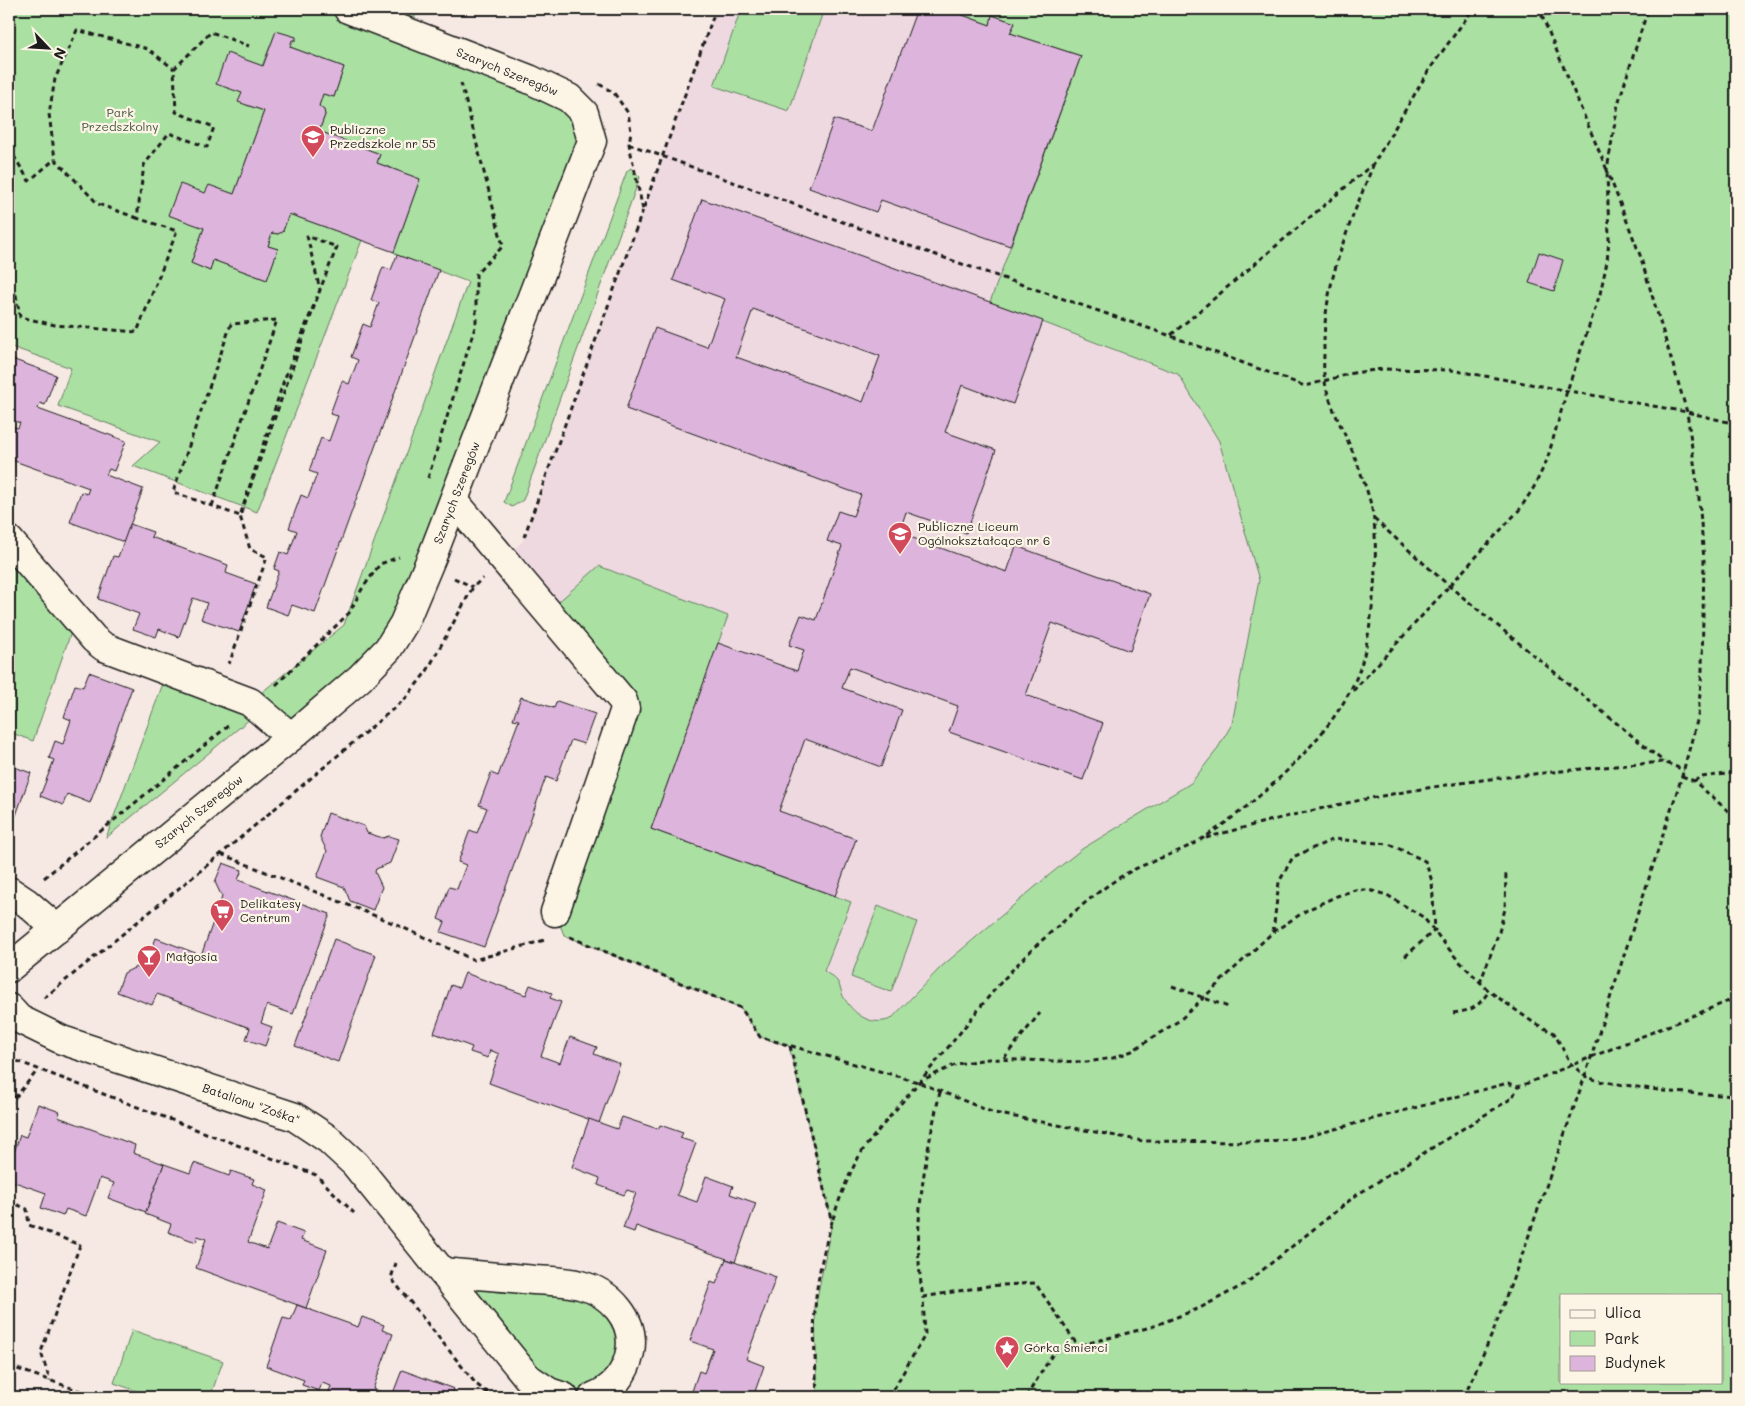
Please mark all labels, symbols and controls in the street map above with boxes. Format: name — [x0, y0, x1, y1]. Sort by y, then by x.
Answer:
north arrow — [22, 22, 72, 72]
street label: Szarych Szeregów — [454, 43, 561, 99]
text: N — [49, 45, 71, 63]
park label: Park Przedszkolny — [82, 104, 158, 134]
place label: Publiczne Przedszkole nr 55 — [330, 121, 436, 151]
school or university icon: Publiczne Przedszkole nr 55 — [300, 124, 326, 158]
street label: Szarych Szeregów — [429, 439, 483, 546]
place label: Publiczne Liceum Ogólnokształcące nr 6 — [918, 518, 1050, 548]
school or university icon: Publiczne Liceum Ogólnokształcące nr 6 — [887, 521, 913, 555]
street label: Szarych Szeregów — [151, 771, 246, 852]
place label: Delikatesy Centrum — [240, 895, 301, 925]
supermarket icon: Delikatesy Centrum — [209, 898, 235, 932]
bar icon: Małgosia — [136, 944, 162, 978]
place label: Małgosia — [166, 948, 218, 964]
street label: Batalionu "Zośka" — [201, 1079, 302, 1127]
legend — [1560, 1294, 1722, 1384]
text: Ulica — [1605, 1302, 1642, 1322]
text: Park — [1605, 1328, 1639, 1348]
place icon: Górka Śmierci — [994, 1335, 1020, 1369]
place label: Górka Śmierci — [1024, 1339, 1108, 1355]
text: Budynek — [1605, 1352, 1665, 1372]

